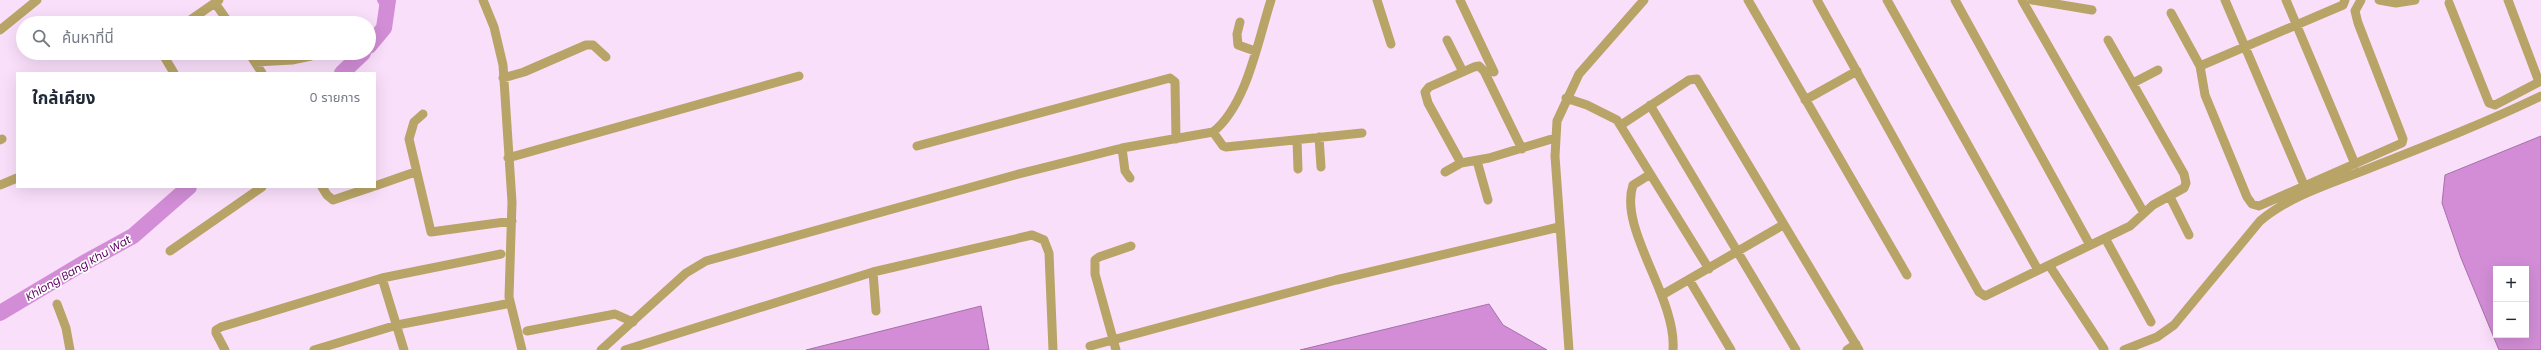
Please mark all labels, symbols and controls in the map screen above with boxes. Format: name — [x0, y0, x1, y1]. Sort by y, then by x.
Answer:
search box — [16, 16, 376, 60]
icon: search — [30, 27, 52, 49]
text: ค้นหาที่นี่ — [62, 27, 114, 48]
text: ใกล้เคียง — [32, 86, 95, 110]
text: 0 รายการ — [310, 88, 360, 107]
water label: Khlong Bang Khu Wat — [22, 231, 134, 305]
map controls — [2493, 266, 2529, 338]
button: + — [2493, 266, 2529, 302]
button: − — [2493, 302, 2529, 338]

